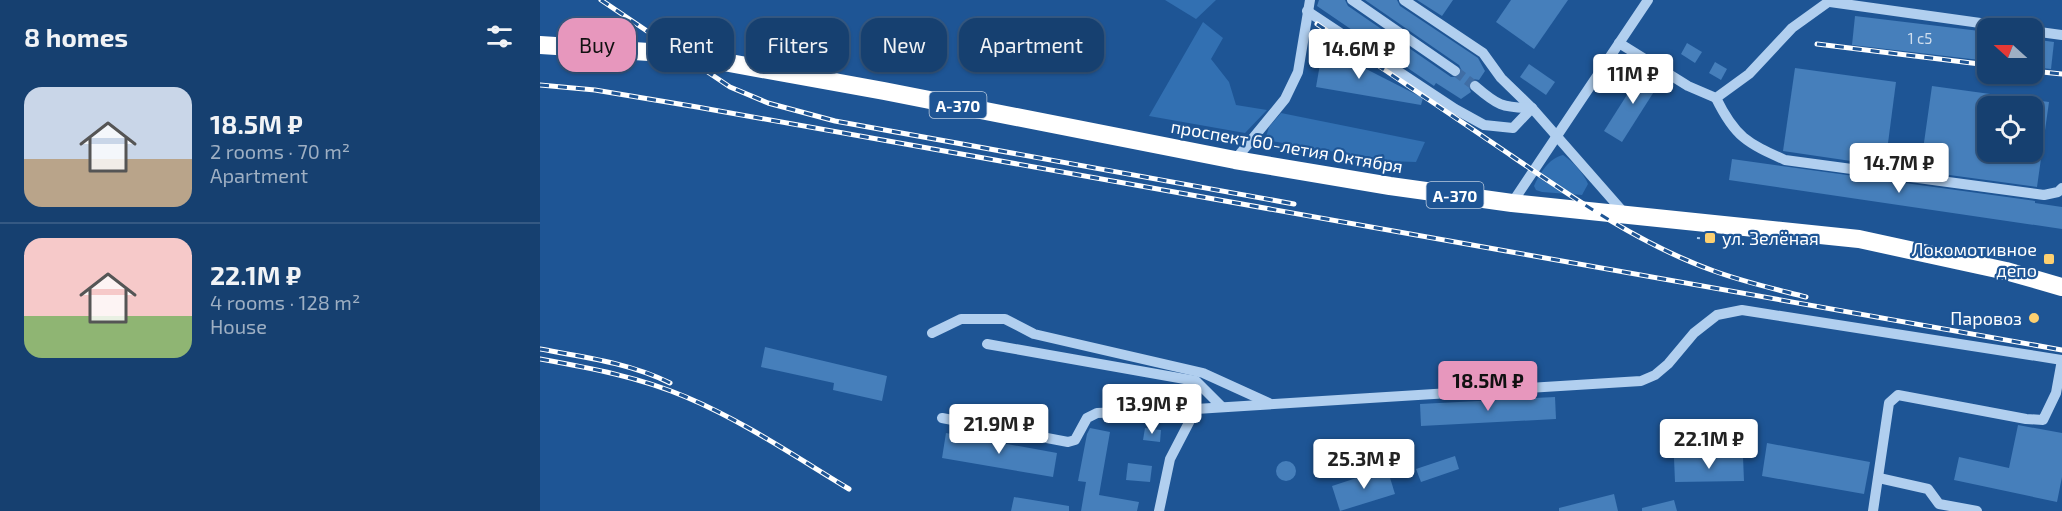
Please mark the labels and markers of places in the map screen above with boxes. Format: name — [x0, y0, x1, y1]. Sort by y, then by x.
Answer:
pin: 14.6M ₽ — [1304, 29, 1414, 80]
pin: 11M ₽ — [1591, 54, 1675, 105]
pin: 14.7M ₽ — [1844, 143, 1954, 194]
place label: ул. Зелёная — [1722, 227, 1819, 249]
marker: ул. Зелёная — [1703, 231, 1717, 245]
place label: Локомотивное депо — [1912, 238, 2037, 281]
marker: Локомотивное депо — [2042, 252, 2056, 266]
place label: Паровоз — [1950, 307, 2022, 329]
marker: Паровоз — [2027, 311, 2041, 325]
pin: 18.5M ₽ — [1433, 361, 1543, 412]
pin: 13.9M ₽ — [1097, 384, 1207, 435]
pin: 21.9M ₽ — [944, 404, 1054, 455]
pin: 22.1M ₽ — [1654, 419, 1764, 470]
pin: 25.3M ₽ — [1309, 439, 1419, 490]

